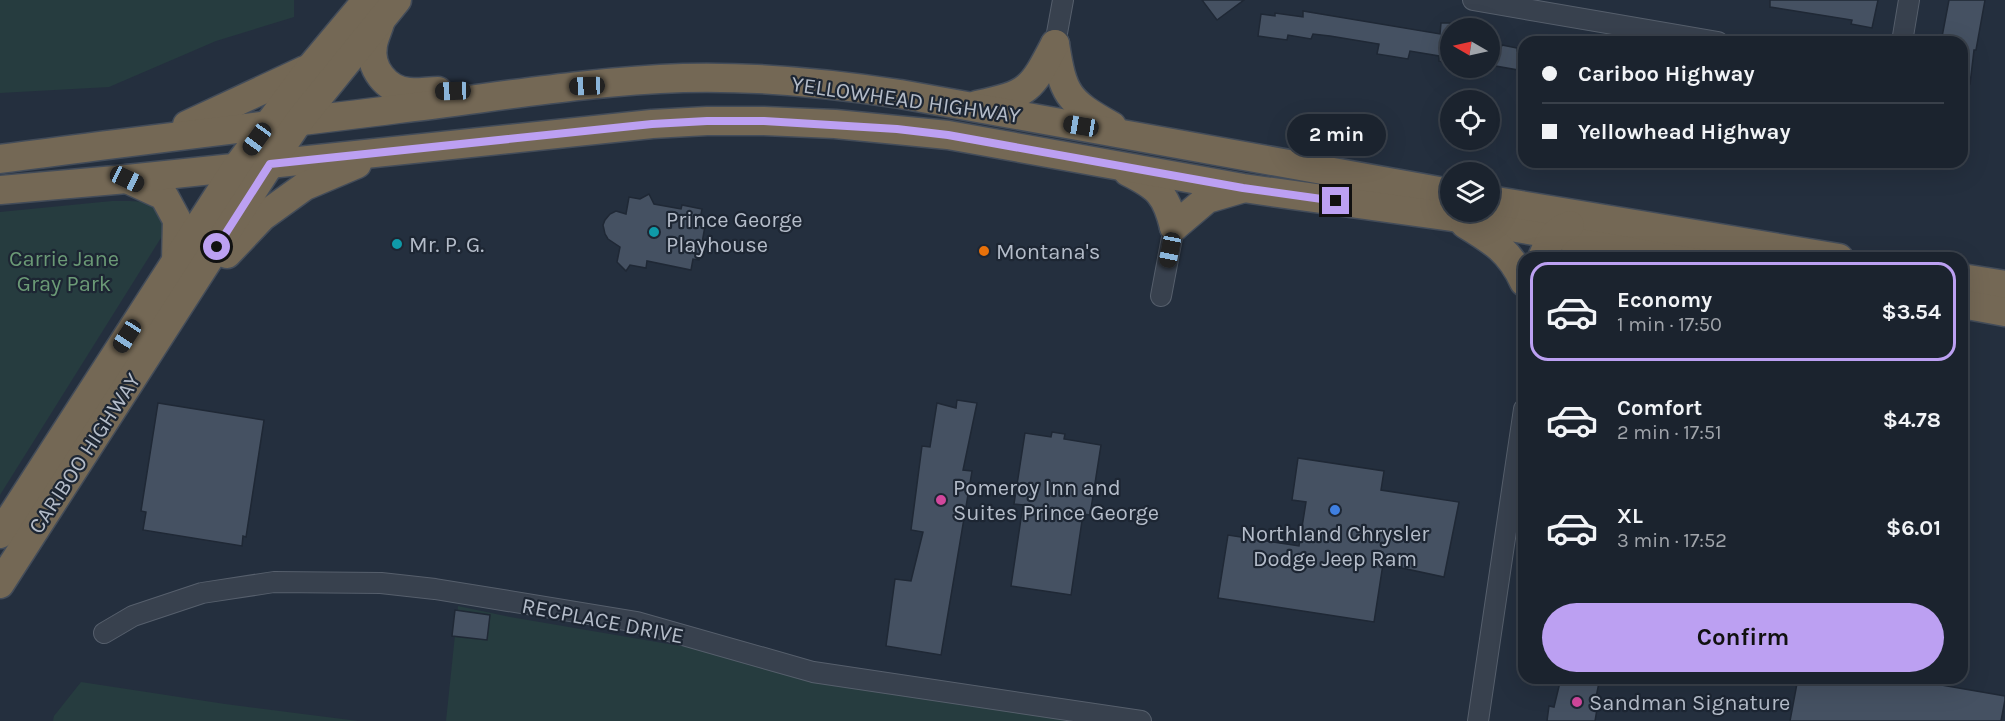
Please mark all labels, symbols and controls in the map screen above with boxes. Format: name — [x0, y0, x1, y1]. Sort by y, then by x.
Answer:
north arrow — [1440, 18, 1500, 78]
map controls — [1440, 18, 1500, 222]
text: Cariboo Highway — [1578, 61, 1755, 87]
street label: YELLOWHEAD HIGHWAY — [790, 71, 1022, 129]
car — [569, 76, 605, 96]
car — [435, 81, 471, 101]
button: locate — [1440, 90, 1500, 150]
car — [1062, 114, 1100, 138]
callout: 2 min — [1286, 114, 1386, 156]
car — [239, 119, 275, 159]
text: Yellowhead Highway — [1578, 119, 1790, 145]
text: 2 min — [1309, 123, 1364, 146]
button: layers — [1440, 162, 1500, 222]
car — [107, 163, 147, 195]
route end — [1322, 187, 1349, 214]
place label: Prince George Playhouse — [666, 207, 803, 258]
marker: Prince George Playhouse — [647, 225, 661, 239]
car — [1158, 231, 1182, 269]
place label: Mr. P. G. — [409, 232, 484, 258]
route start — [203, 233, 230, 260]
marker: Mr. P. G. — [390, 237, 404, 251]
place label: Montana's — [996, 239, 1100, 265]
marker: Montana's — [977, 244, 991, 258]
park label: Carrie Jane Gray Park — [9, 246, 119, 297]
icon: car — [1545, 285, 1599, 339]
text: Economy — [1617, 287, 1712, 313]
text: $3.54 — [1882, 299, 1941, 325]
text: 1 min · 17:50 — [1617, 313, 1722, 336]
car — [110, 316, 144, 356]
street label: CARIBOO HIGHWAY — [23, 369, 146, 539]
icon: car — [1545, 393, 1599, 447]
text: Comfort — [1617, 395, 1702, 421]
text: $4.78 — [1883, 407, 1941, 433]
text: 2 min · 17:51 — [1617, 421, 1722, 444]
place label: Pomeroy Inn and Suites Prince George — [953, 475, 1159, 526]
marker: Pomeroy Inn and Suites Prince George — [934, 493, 948, 507]
icon: car — [1545, 501, 1599, 555]
marker: Northland Chrysler Dodge Jeep Ram — [1328, 503, 1342, 517]
text: XL — [1617, 503, 1643, 529]
text: $6.01 — [1886, 515, 1941, 541]
place label: Northland Chrysler Dodge Jeep Ram — [1241, 521, 1429, 572]
text: 3 min · 17:52 — [1617, 529, 1727, 552]
street label: RECPLACE DRIVE — [520, 593, 686, 649]
button: Confirm — [1542, 603, 1944, 672]
place label: Sandman Signature — [1589, 690, 1790, 716]
marker: Sandman Signature — [1570, 695, 1584, 709]

